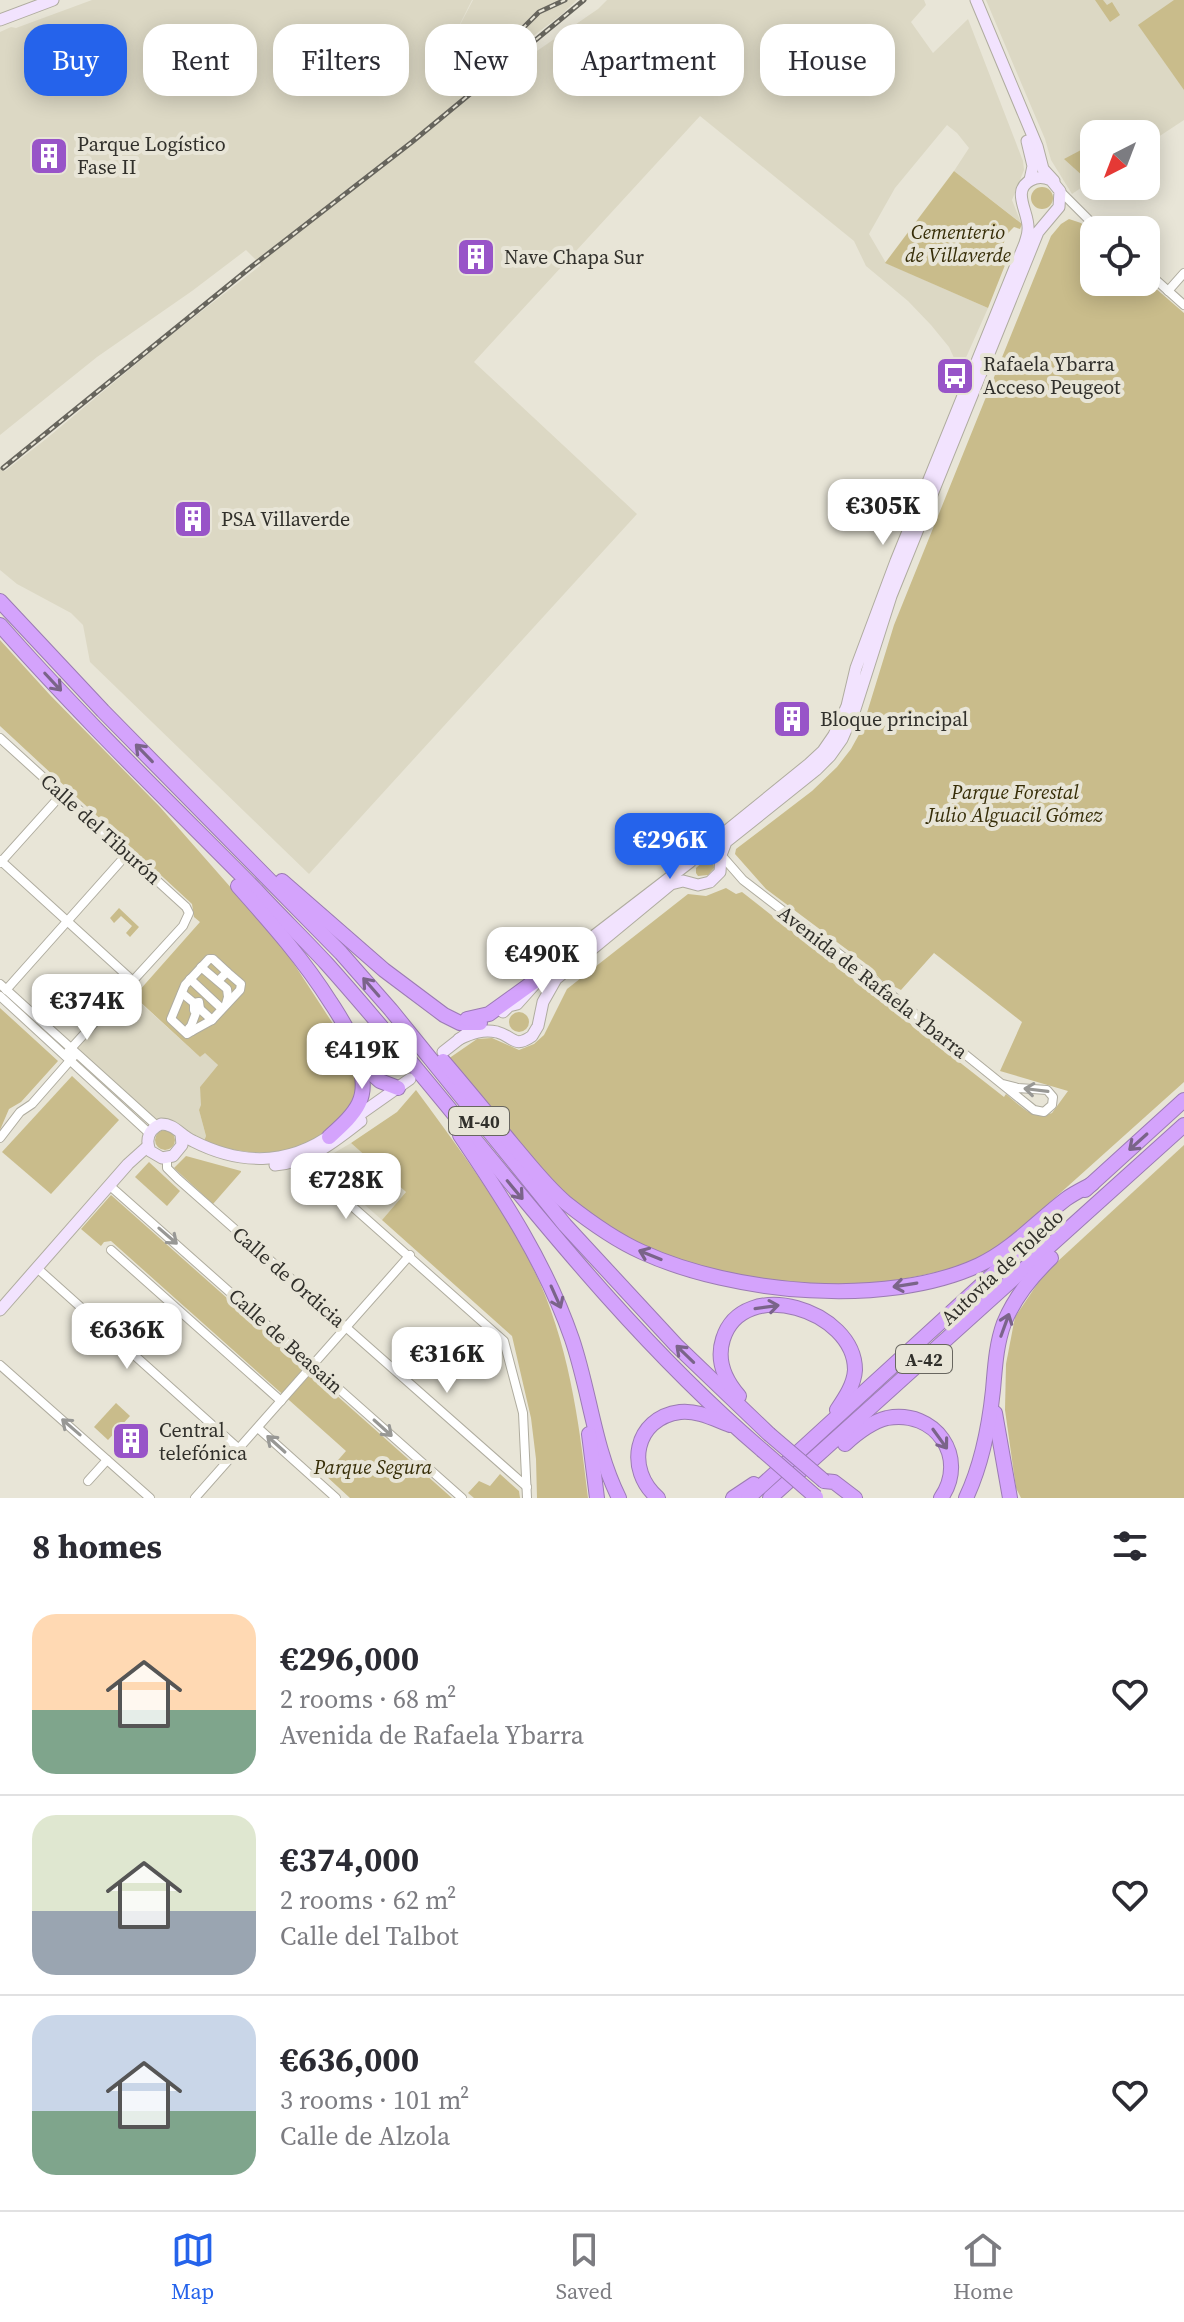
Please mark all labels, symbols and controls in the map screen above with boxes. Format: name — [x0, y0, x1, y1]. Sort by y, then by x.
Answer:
chip: Buy — [24, 24, 127, 96]
chip: Rent — [143, 24, 257, 96]
chip: Filters — [273, 24, 409, 96]
chip: New — [425, 24, 537, 96]
chip: Apartment — [553, 24, 744, 96]
chip: House — [760, 24, 895, 96]
north arrow — [1080, 120, 1160, 200]
map controls — [1080, 120, 1160, 296]
place label: Parque Logístico Fase II — [77, 130, 226, 181]
building icon: Parque Logístico Fase II — [28, 135, 70, 177]
button: locate — [1080, 216, 1160, 296]
park label: Cementerio de Villaverde — [905, 218, 1011, 269]
building icon: Nave Chapa Sur — [455, 236, 497, 278]
place label: Nave Chapa Sur — [504, 243, 644, 271]
place label: Rafaela Ybarra Acceso Peugeot — [983, 350, 1121, 401]
bus stop icon: Rafaela Ybarra Acceso Peugeot — [934, 355, 976, 397]
pin: €305K — [827, 479, 939, 547]
text: €305K — [846, 487, 920, 523]
building icon: PSA Villaverde — [172, 498, 214, 540]
place label: PSA Villaverde — [221, 505, 350, 533]
one-way arrow — [43, 672, 62, 692]
building icon: Bloque principal — [771, 698, 813, 740]
place label: Bloque principal — [820, 705, 968, 733]
one-way arrow — [135, 744, 154, 763]
street label: Calle del Tiburón — [35, 767, 167, 891]
park label: Parque Forestal Julio Alguacil Gómez — [925, 778, 1103, 829]
pin: €296K — [614, 813, 726, 881]
text: €296K — [633, 821, 707, 857]
street label: Avenida de Rafaela Ybarra — [772, 899, 974, 1066]
pin: €490K — [486, 927, 598, 995]
text: €490K — [505, 935, 579, 971]
pin: €374K — [31, 974, 143, 1042]
one-way arrow — [362, 978, 380, 998]
text: €374K — [50, 982, 124, 1018]
pin: €419K — [306, 1023, 418, 1091]
text: €419K — [325, 1031, 399, 1067]
one-way arrow — [1023, 1082, 1049, 1097]
road number: M-40 — [449, 1107, 509, 1135]
one-way arrow — [1128, 1132, 1148, 1151]
pin: €728K — [290, 1153, 402, 1221]
text: €728K — [309, 1161, 383, 1197]
one-way arrow — [506, 1179, 524, 1199]
street label: Autovía de Toledo — [934, 1203, 1070, 1331]
street label: Calle de Ordicia — [226, 1220, 352, 1334]
one-way arrow — [157, 1227, 177, 1245]
one-way arrow — [638, 1247, 663, 1261]
one-way arrow — [893, 1278, 918, 1293]
street label: Calle de Beasain — [223, 1282, 349, 1400]
one-way arrow — [549, 1284, 564, 1309]
one-way arrow — [754, 1299, 779, 1314]
pin: €636K — [71, 1303, 183, 1371]
text: €636K — [90, 1311, 164, 1347]
one-way arrow — [999, 1314, 1013, 1338]
pin: €316K — [391, 1327, 503, 1395]
text: €316K — [410, 1335, 484, 1371]
road number: A-42 — [896, 1345, 952, 1373]
one-way arrow — [676, 1346, 696, 1364]
place label: Central telefónica — [159, 1416, 248, 1467]
one-way arrow — [61, 1419, 81, 1437]
one-way arrow — [372, 1419, 392, 1437]
building icon: Central telefónica — [110, 1420, 152, 1462]
one-way arrow — [932, 1428, 948, 1450]
one-way arrow — [267, 1435, 287, 1453]
park label: Parque Segura — [313, 1453, 433, 1481]
text: 8 homes — [32, 1523, 162, 1569]
icon: filters — [1108, 1524, 1152, 1568]
text: €296,000 — [280, 1635, 419, 1681]
icon: home — [96, 1646, 192, 1742]
icon: heart — [1108, 1672, 1152, 1716]
text: 2 rooms · 68 m² — [280, 1681, 456, 1717]
text: Avenida de Rafaela Ybarra — [280, 1717, 584, 1753]
text: €374,000 — [280, 1836, 419, 1882]
icon: home — [96, 1847, 192, 1943]
icon: heart — [1108, 1873, 1152, 1917]
text: 2 rooms · 62 m² — [280, 1882, 456, 1918]
text: Calle del Talbot — [280, 1918, 459, 1954]
text: €636,000 — [280, 2036, 419, 2082]
icon: home — [96, 2047, 192, 2143]
icon: heart — [1108, 2073, 1152, 2117]
text: 3 rooms · 101 m² — [280, 2082, 469, 2118]
text: Calle de Alzola — [280, 2118, 450, 2154]
tab: Map — [171, 2228, 215, 2306]
tab: Saved — [556, 2228, 612, 2306]
tab: Home — [953, 2228, 1013, 2306]

